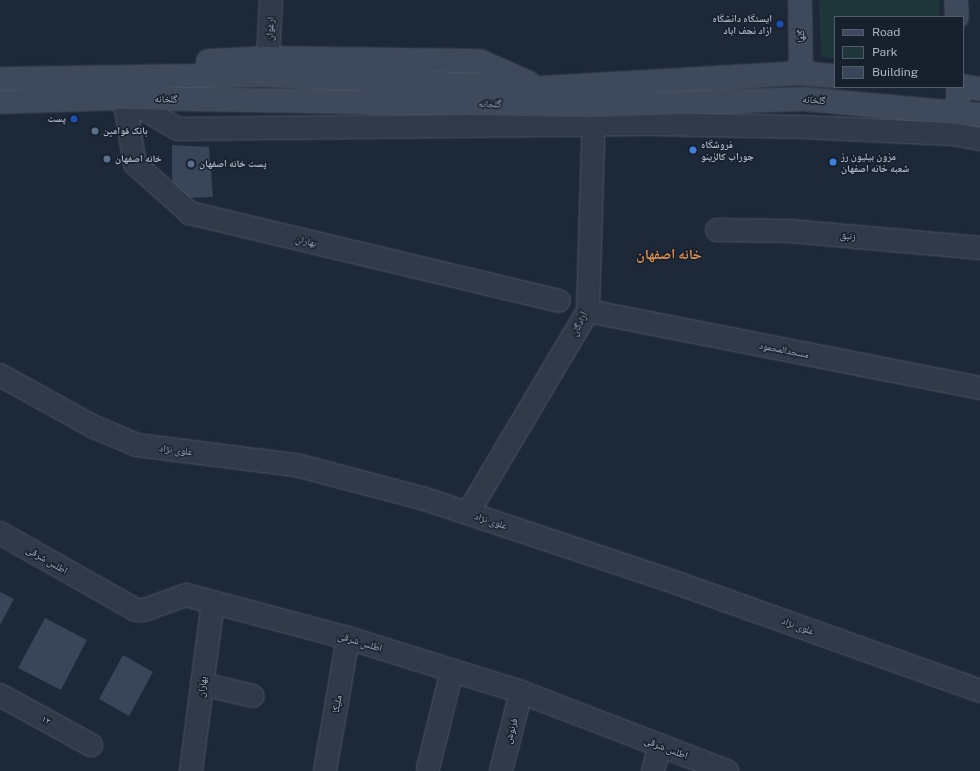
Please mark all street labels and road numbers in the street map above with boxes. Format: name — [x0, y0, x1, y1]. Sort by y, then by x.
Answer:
street label: ارغوان — [263, 17, 277, 41]
street label: گلها — [795, 29, 807, 43]
street label: گلخانه — [154, 93, 178, 105]
street label: گلخانه — [802, 93, 826, 107]
street label: گلخانه — [478, 98, 502, 110]
street label: زنبق — [840, 229, 856, 243]
street label: بهاران — [294, 233, 318, 249]
street label: آزادگان — [568, 310, 590, 338]
street label: مسجدالمحمود — [758, 339, 810, 361]
street label: علوی نژاد — [158, 442, 194, 458]
street label: علوی نژاد — [473, 510, 509, 532]
street label: اطلس شرقی — [24, 543, 70, 577]
street label: علوی نژاد — [780, 615, 816, 637]
street label: اطلس شرقی — [336, 630, 384, 654]
street label: بهاران — [195, 676, 209, 698]
street label: ملیکا — [330, 694, 344, 714]
street label: ۱۲ — [39, 713, 53, 727]
street label: فرنوش — [502, 717, 520, 745]
street label: اطلس شرقی — [643, 734, 689, 762]

